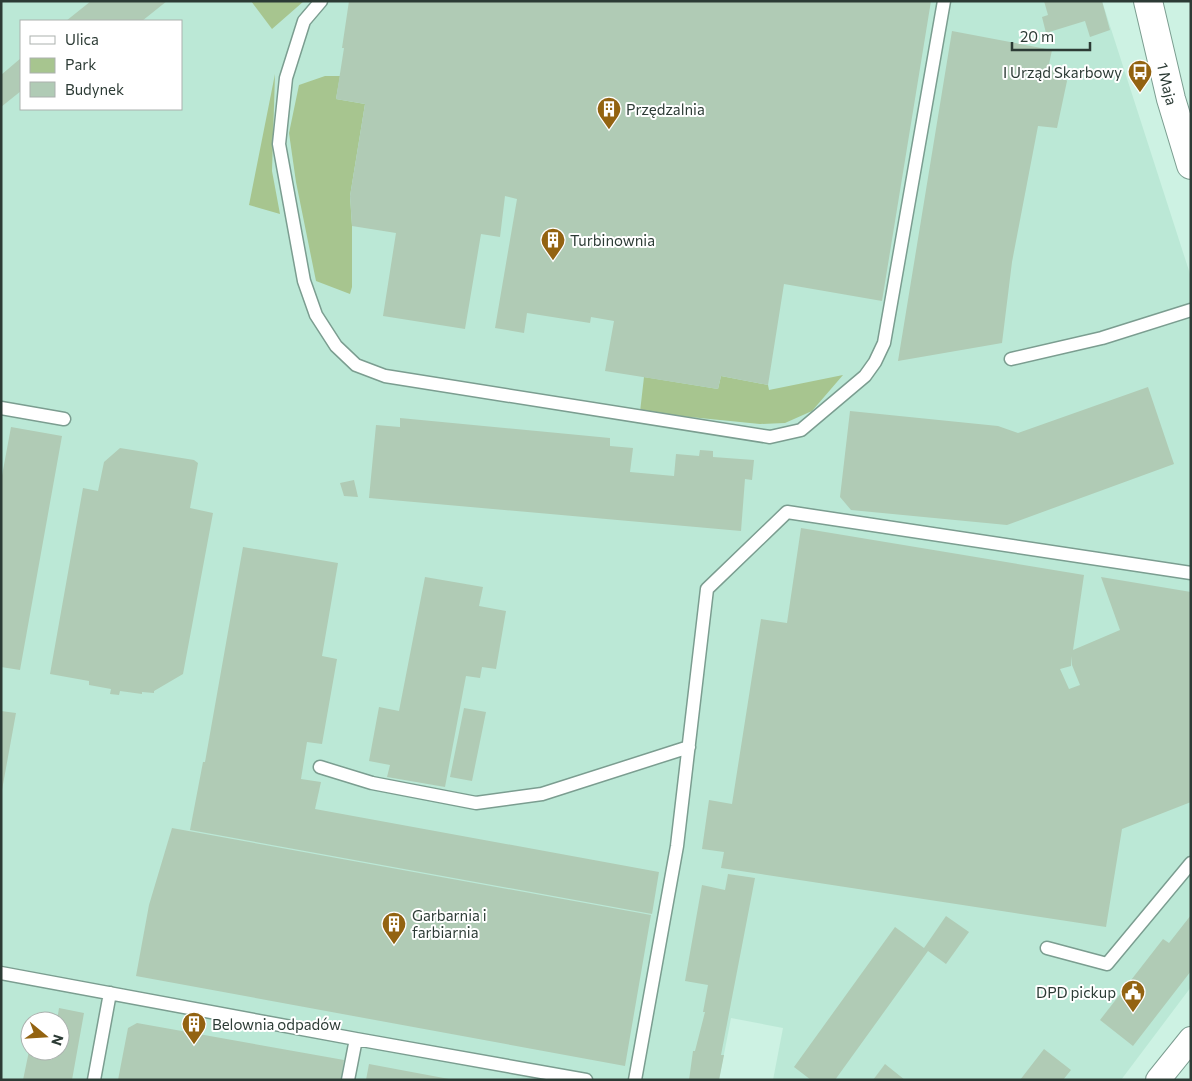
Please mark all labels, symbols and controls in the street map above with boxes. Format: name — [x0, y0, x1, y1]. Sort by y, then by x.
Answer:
legend — [20, 20, 182, 110]
scale bar — [1012, 20, 1090, 52]
text: 20 m — [1020, 27, 1054, 45]
text: Ulica — [65, 30, 99, 48]
text: Park — [65, 55, 96, 73]
bus stop icon: I Urząd Skarbowy — [1127, 59, 1153, 93]
street label: 1 Maja — [1154, 61, 1181, 107]
place label: I Urząd Skarbowy — [1003, 63, 1122, 81]
text: Budynek — [65, 80, 124, 98]
building icon: Przędzalnia — [596, 96, 622, 130]
place label: Przędzalnia — [626, 100, 705, 118]
building icon: Turbinownia — [540, 227, 566, 261]
place label: Turbinownia — [570, 231, 655, 249]
place label: Garbarnia i farbiarnia — [412, 906, 487, 941]
building icon: Garbarnia i farbiarnia — [381, 911, 407, 945]
public building icon: DPD pickup — [1120, 979, 1146, 1013]
place label: DPD pickup — [1036, 983, 1116, 1001]
north arrow — [20, 1011, 70, 1061]
building icon: Belownia odpadów — [181, 1011, 207, 1045]
place label: Belownia odpadów — [212, 1015, 341, 1033]
text: N — [48, 1033, 68, 1048]

